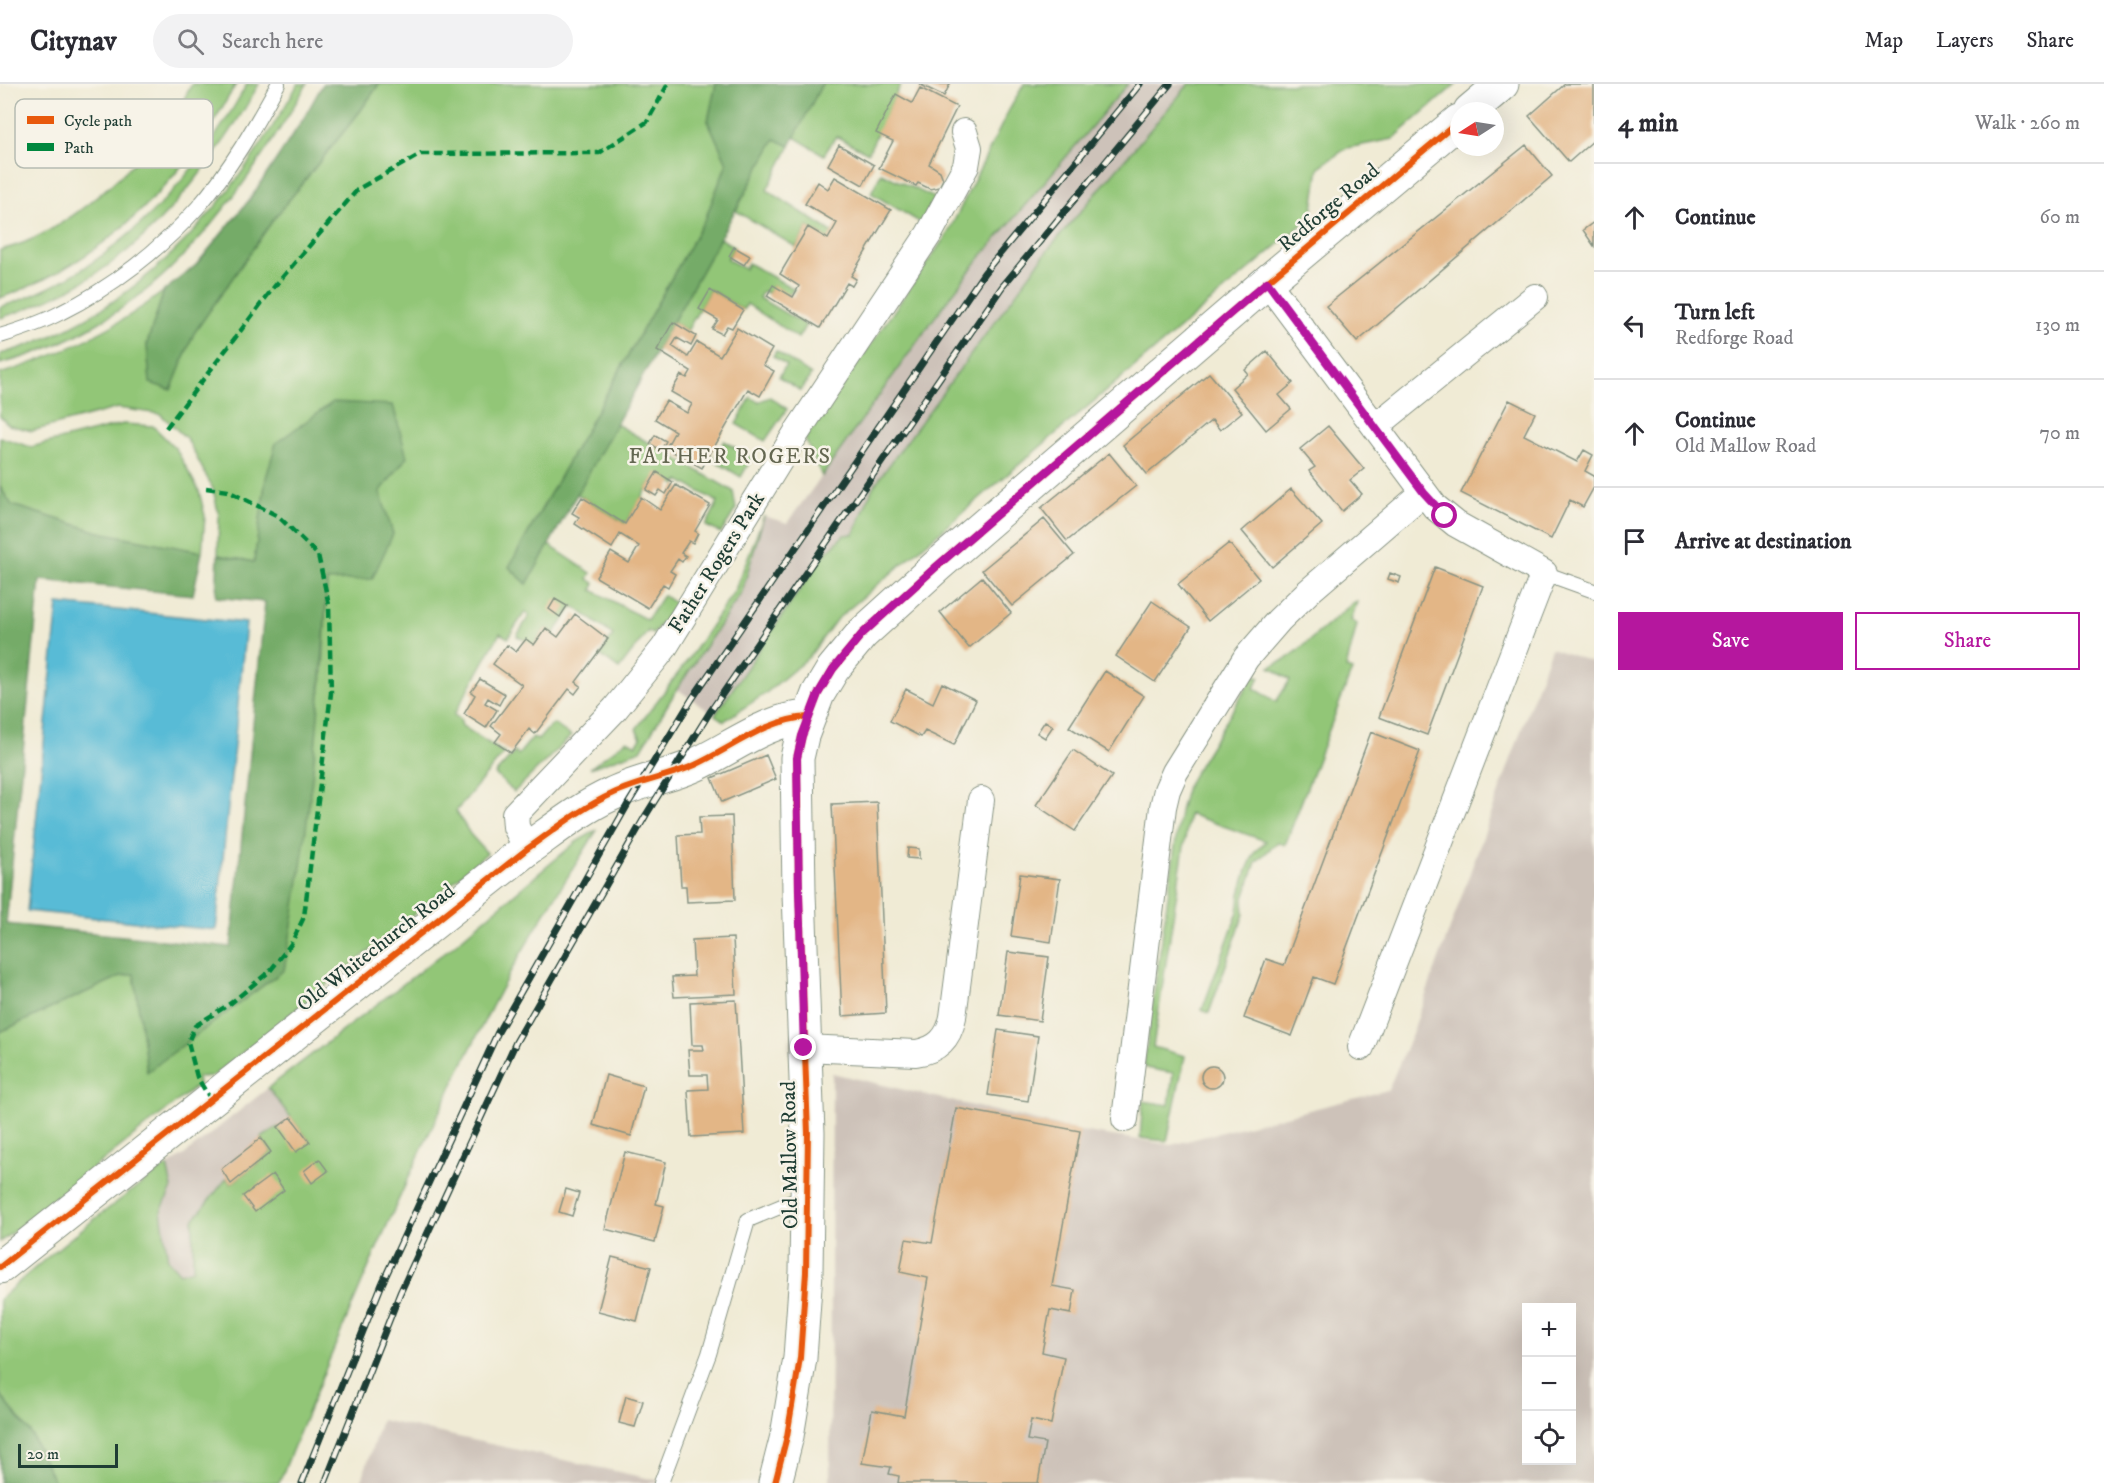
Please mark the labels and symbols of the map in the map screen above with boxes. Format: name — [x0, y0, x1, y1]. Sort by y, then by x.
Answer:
legend — [15, 99, 213, 168]
north arrow — [1450, 102, 1504, 156]
text: Cycle path — [64, 111, 133, 131]
text: Path — [64, 138, 94, 158]
street label: Redforge Road — [1273, 158, 1385, 258]
district label: FATHER ROGERS — [628, 443, 832, 470]
street label: Father Rogers Park — [663, 487, 771, 638]
route start — [1431, 502, 1457, 528]
street label: Old Whitechurch Road — [292, 878, 461, 1018]
route end — [790, 1034, 816, 1060]
street label: Old Mallow Road — [776, 1080, 804, 1229]
scale bar — [18, 1441, 118, 1468]

